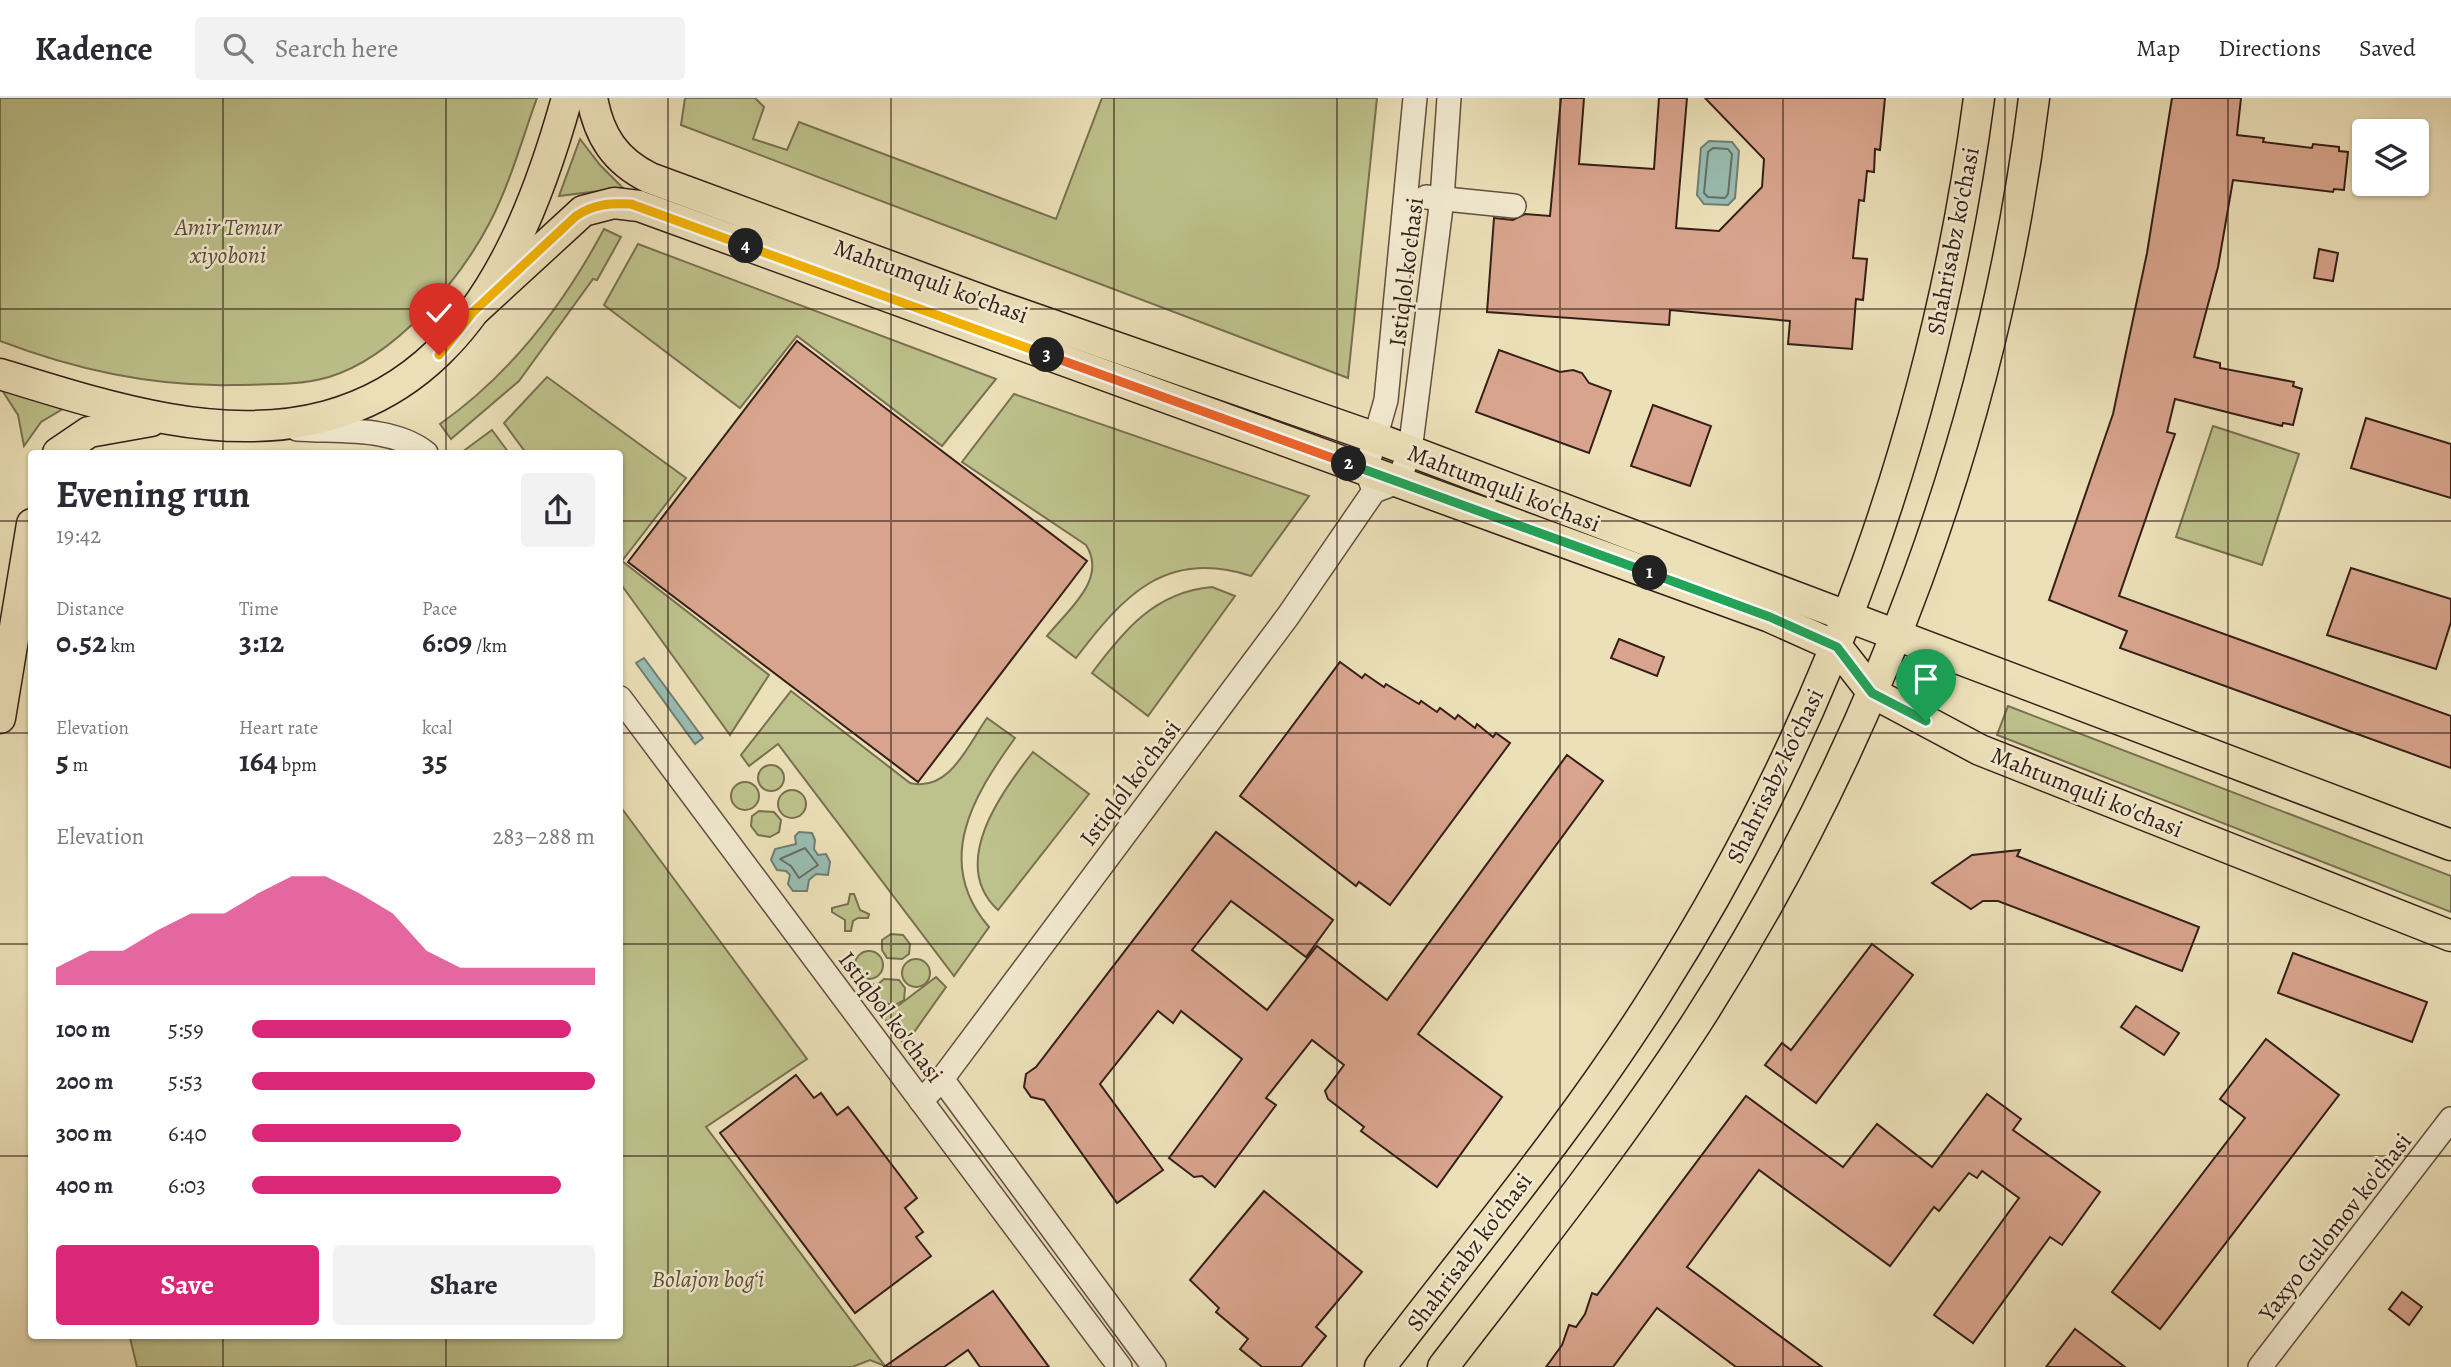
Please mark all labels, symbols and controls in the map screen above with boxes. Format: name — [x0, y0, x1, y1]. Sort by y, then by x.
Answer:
search box — [195, 17, 685, 80]
text: Kadence — [35, 26, 153, 71]
icon: search — [219, 29, 257, 67]
text: Search here — [275, 31, 398, 66]
text: Map — [2136, 32, 2180, 64]
text: Directions — [2218, 32, 2321, 64]
text: Saved — [2359, 32, 2416, 64]
map controls — [2352, 119, 2429, 196]
button: layers — [2352, 119, 2429, 196]
street label: Shahrisabz ko'chasi — [1919, 144, 1987, 338]
street label: Istiqlol ko'chasi — [1381, 196, 1431, 348]
park label: Amir Temur xiyoboni — [173, 211, 282, 271]
pin: 4 — [728, 228, 764, 264]
street label: Mahtumquli ko'chasi — [829, 231, 1033, 331]
text: 4 — [741, 232, 750, 258]
pin — [409, 283, 469, 355]
icon: check — [420, 294, 458, 332]
pin: 3 — [1030, 338, 1064, 372]
text: 3 — [1042, 341, 1051, 367]
street label: Mahtumquli ko'chasi — [1403, 436, 1605, 540]
pin: 2 — [1332, 446, 1366, 482]
text: 2 — [1344, 450, 1353, 476]
text: Evening run — [56, 468, 250, 520]
button: share — [521, 473, 595, 547]
text: 19:42 — [56, 520, 101, 551]
pin: 1 — [1632, 556, 1668, 590]
text: 1 — [1646, 559, 1653, 585]
text: Distance — [56, 596, 124, 622]
text: Time — [239, 596, 278, 622]
text: Pace — [422, 596, 457, 622]
text: 0.52 — [56, 622, 107, 662]
text: 3:12 — [239, 622, 284, 662]
text: 6:09 — [422, 622, 472, 662]
text: km — [107, 633, 136, 659]
text: /km — [472, 633, 507, 659]
pin — [1896, 649, 1956, 721]
icon: arrive — [1907, 660, 1945, 698]
street label: Shahrisabz ko'chasi — [1719, 683, 1831, 869]
street label: Istiqlol ko'chasi — [1072, 713, 1188, 853]
text: Elevation — [56, 715, 129, 741]
text: Heart rate — [239, 715, 318, 741]
text: kcal — [422, 715, 452, 741]
street label: Mahtumquli ko'chasi — [1986, 739, 2188, 845]
text: 5 — [56, 741, 69, 781]
text: 164 — [239, 741, 278, 781]
text: 35 — [422, 741, 448, 781]
text: m — [69, 752, 88, 778]
text: bpm — [278, 752, 317, 778]
text: Elevation — [56, 821, 144, 852]
text: 283–288 m — [492, 821, 595, 852]
street label: Istiqbol ko'chasi — [831, 945, 951, 1089]
text: 100 m — [56, 1014, 111, 1045]
text: 5:59 — [168, 1014, 204, 1045]
text: 200 m — [56, 1066, 114, 1097]
text: 5:53 — [168, 1066, 203, 1097]
text: 300 m — [56, 1118, 112, 1149]
text: 6:40 — [168, 1118, 207, 1149]
street label: Yaxyo Gulomov ko'chasi — [2251, 1126, 2419, 1329]
street label: Shahrisabz ko'chasi — [1399, 1166, 1539, 1338]
text: 400 m — [56, 1170, 113, 1201]
text: 6:03 — [168, 1170, 206, 1201]
button: Save — [56, 1245, 319, 1325]
button: Share — [333, 1245, 595, 1325]
park label: Bolajon bog‘i — [652, 1263, 764, 1295]

